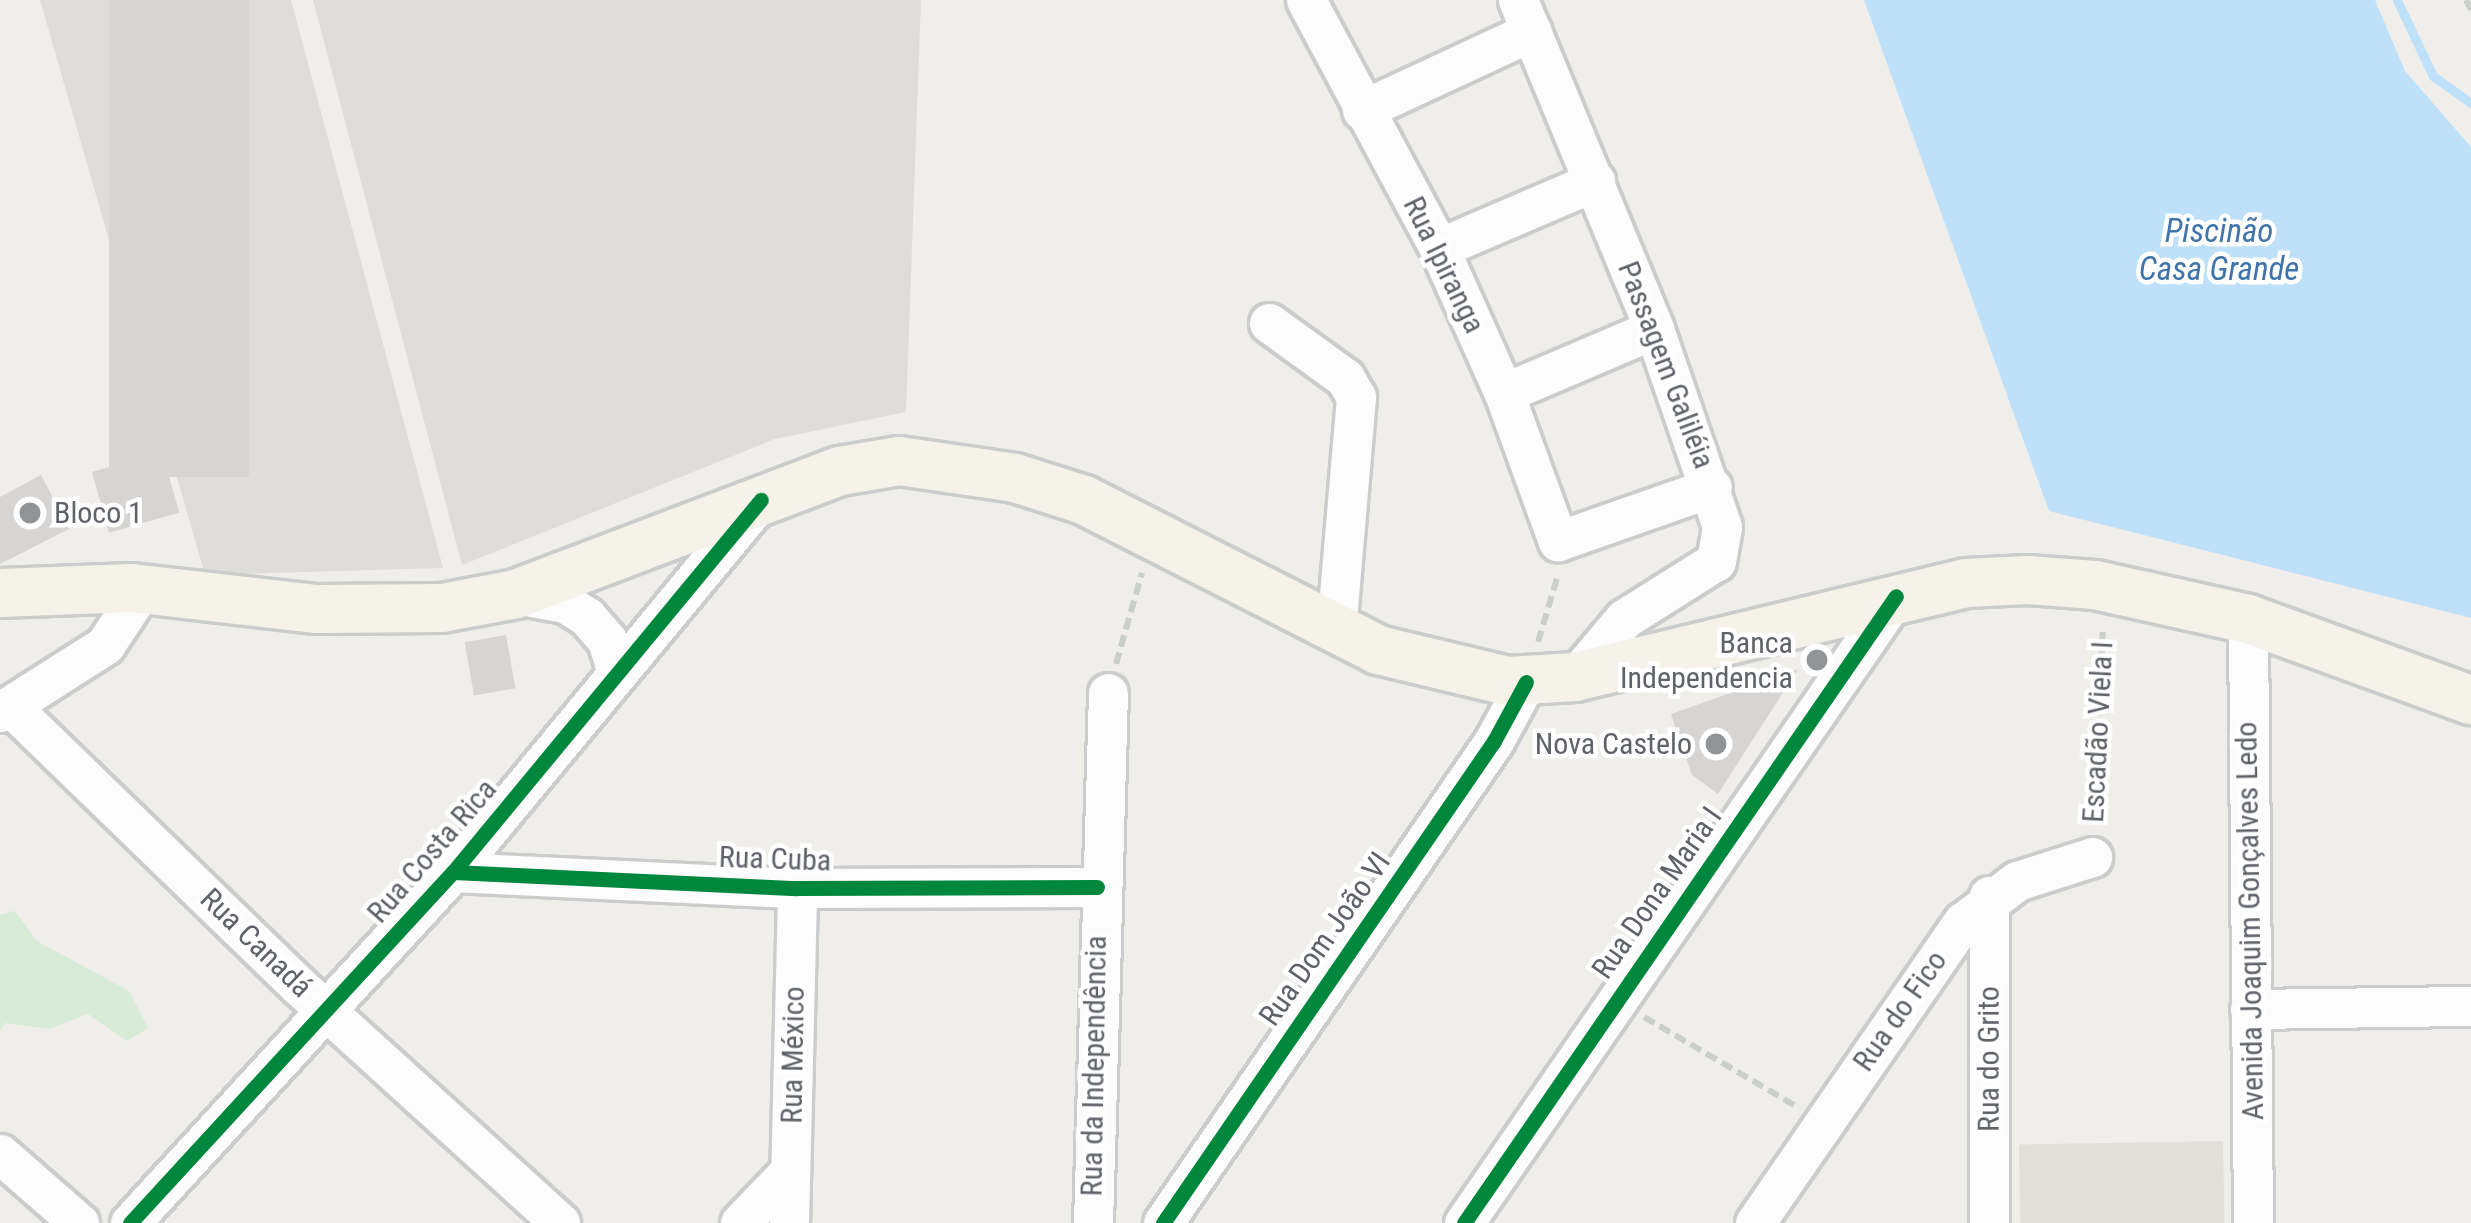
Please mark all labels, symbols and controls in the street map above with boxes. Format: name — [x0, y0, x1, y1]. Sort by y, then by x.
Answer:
street label: Rua Ipiranga — [1395, 191, 1493, 339]
water label: Piscinão Casa Grande — [2139, 211, 2299, 289]
street label: Passagem Galiléia — [1610, 256, 1722, 474]
place label: Bloco 1 — [54, 495, 143, 531]
marker: Bloco 1 — [17, 500, 43, 526]
place label: Banca Independencia — [1620, 625, 1793, 696]
street label: Escadão Viela I — [2075, 640, 2121, 824]
marker: Banca Independencia — [1804, 647, 1830, 673]
street label: Avenida Joaquim Gonçalves Ledo — [2229, 721, 2271, 1121]
place label: Nova Castelo — [1535, 726, 1692, 762]
marker: Nova Castelo — [1703, 731, 1729, 757]
street label: Rua Costa Rica — [360, 772, 504, 930]
street label: Rua Dona Maria I — [1584, 800, 1730, 986]
street label: Rua Cuba — [718, 839, 832, 879]
street label: Rua Dom João VI — [1252, 845, 1398, 1033]
street label: Rua Canadá — [193, 881, 319, 1005]
street label: Rua da Independência — [1074, 935, 1114, 1197]
street label: Rua do Fico — [1845, 944, 1955, 1078]
street label: Rua México — [774, 986, 812, 1124]
street label: Rua do Grito — [1971, 986, 2007, 1132]

